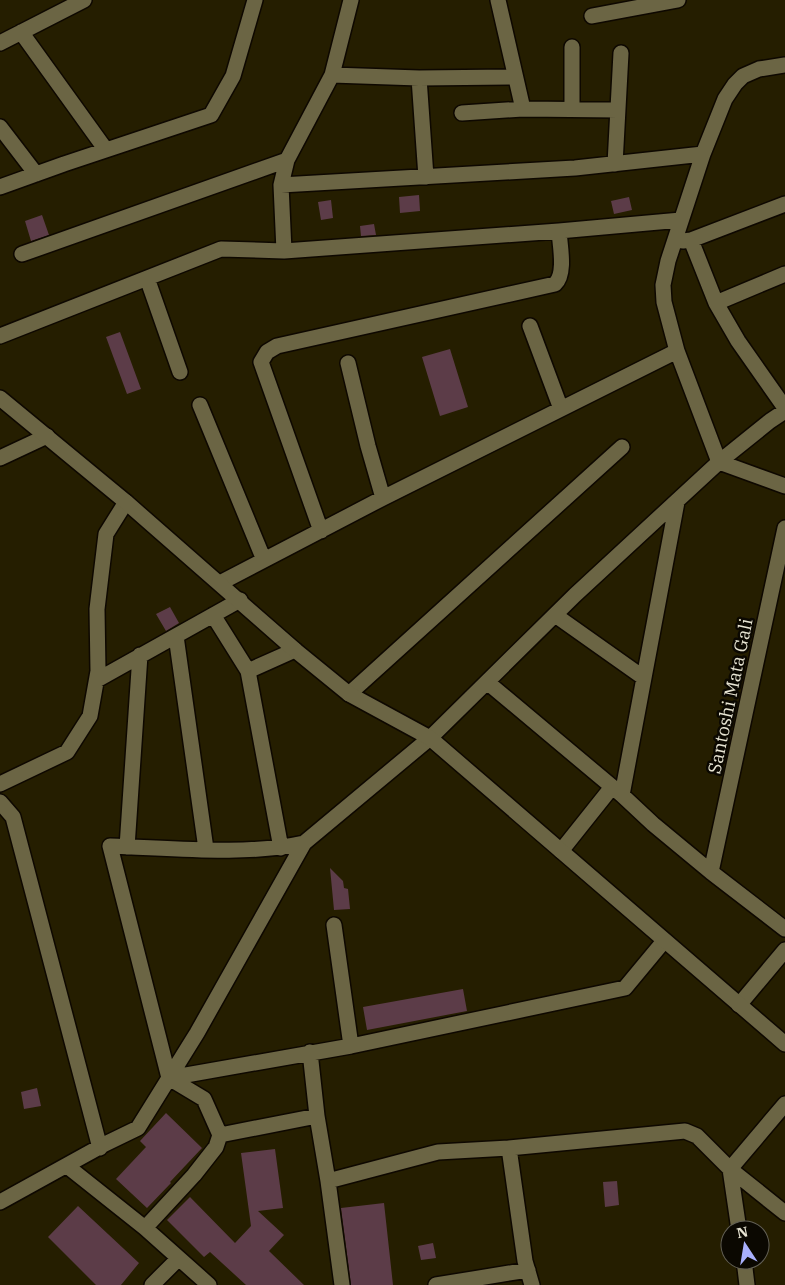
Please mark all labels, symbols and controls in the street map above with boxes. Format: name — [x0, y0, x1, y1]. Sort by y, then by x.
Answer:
street label: Santoshi Mata Gali — [702, 616, 758, 776]
north arrow — [720, 1220, 770, 1270]
text: N — [735, 1222, 750, 1242]

